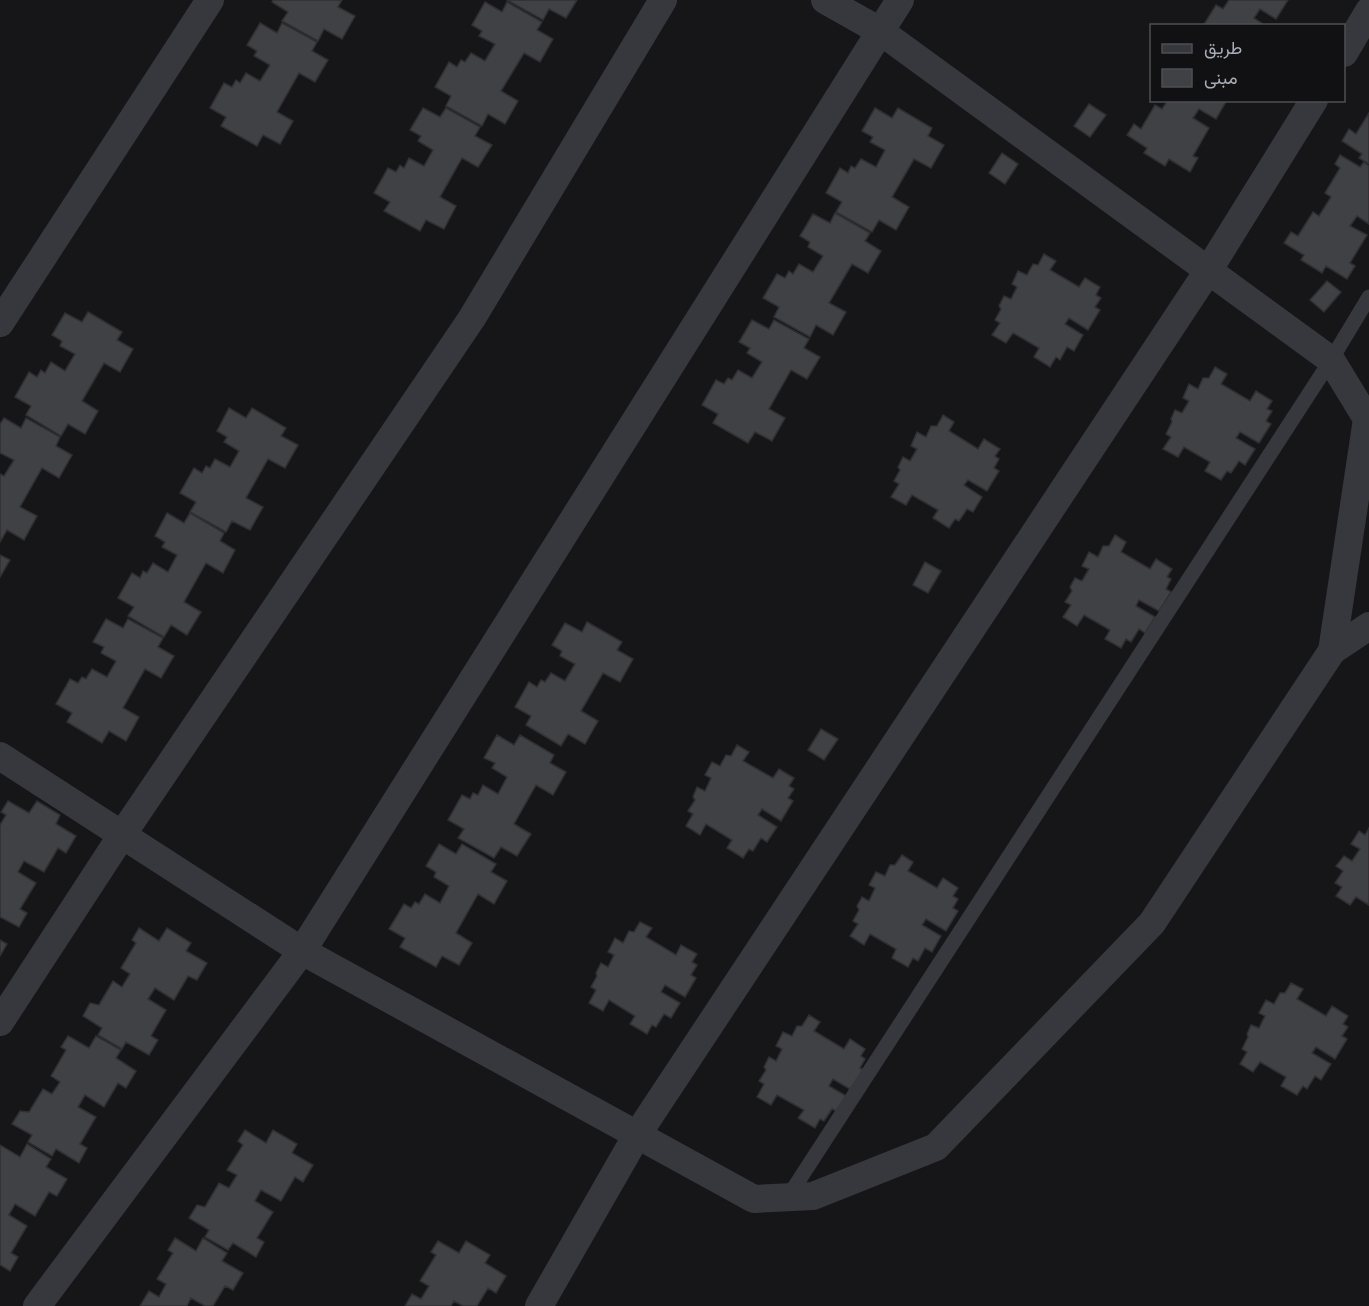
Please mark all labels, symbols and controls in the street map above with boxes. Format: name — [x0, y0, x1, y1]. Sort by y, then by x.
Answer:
legend — [1150, 24, 1345, 102]
text: طريق — [1204, 37, 1242, 59]
text: مبنى — [1204, 67, 1238, 89]

